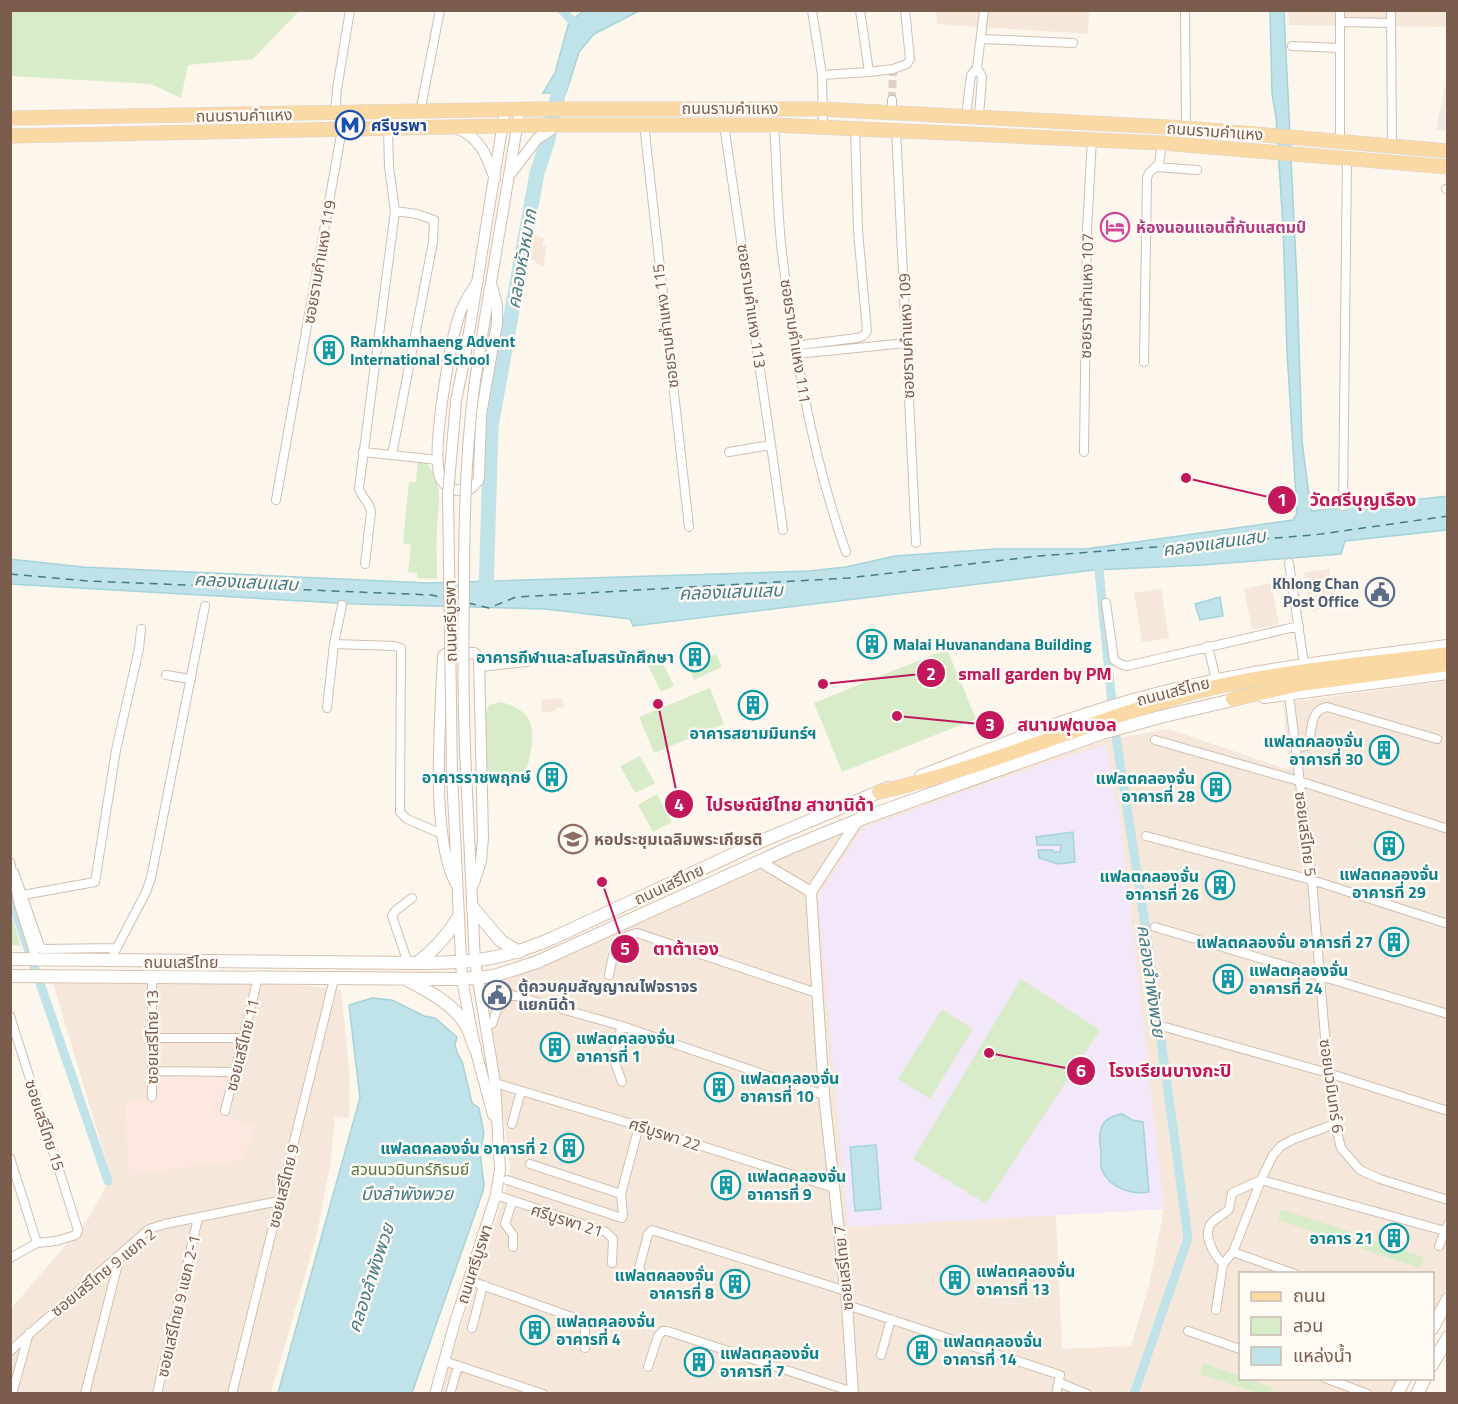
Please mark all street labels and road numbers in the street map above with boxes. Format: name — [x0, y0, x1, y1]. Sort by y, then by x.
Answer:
street label: ถนนรามคำแหง — [682, 96, 778, 120]
street label: ถนนรามคำแหง — [195, 102, 293, 128]
street label: ถนนรามคำแหง — [1166, 116, 1264, 146]
street label: ซอยรามคำแหง 119 — [296, 198, 342, 326]
street label: ซอยรามคำแหง 107 — [1073, 233, 1099, 359]
street label: ซอยรามคำแหง 113 — [731, 242, 773, 370]
street label: ซอยรามคำแหง 115 — [645, 262, 685, 390]
street label: ซอยรามคำแหง 109 — [892, 273, 920, 399]
street label: ซอยรามคำแหง 111 — [774, 277, 818, 405]
street label: ถนนศรีบูรพา — [437, 580, 463, 662]
street label: ถนนเสรีไทย — [1134, 670, 1212, 712]
street label: ซอยเสรีไทย 5 — [1289, 790, 1323, 878]
street label: ถนนเสรีไทย — [630, 857, 708, 911]
street label: ถนนเสรีไทย — [144, 950, 218, 974]
street label: ซอยเสรีไทย 13 — [140, 990, 164, 1084]
street label: ซอยเสรีไทย 11 — [219, 996, 265, 1094]
street label: ซอยนวมินทร์ 6 — [1314, 1037, 1350, 1135]
street label: ซอยเสรีไทย 15 — [19, 1076, 71, 1174]
street label: ศรีบูรพา 22 — [626, 1111, 704, 1157]
street label: ซอยเสรีไทย 9 — [261, 1141, 305, 1230]
street label: ศรีบูรพา 21 — [528, 1197, 606, 1243]
street label: ถนนศรีบูรพา — [450, 1221, 498, 1307]
street label: ซอยเสรีไทย 9 แยก 2 — [45, 1222, 161, 1322]
street label: ซอยเสรีไทย 7 — [827, 1224, 859, 1312]
street label: ซอยเสรีไทย 9 แยก 2-1 — [150, 1232, 206, 1380]

